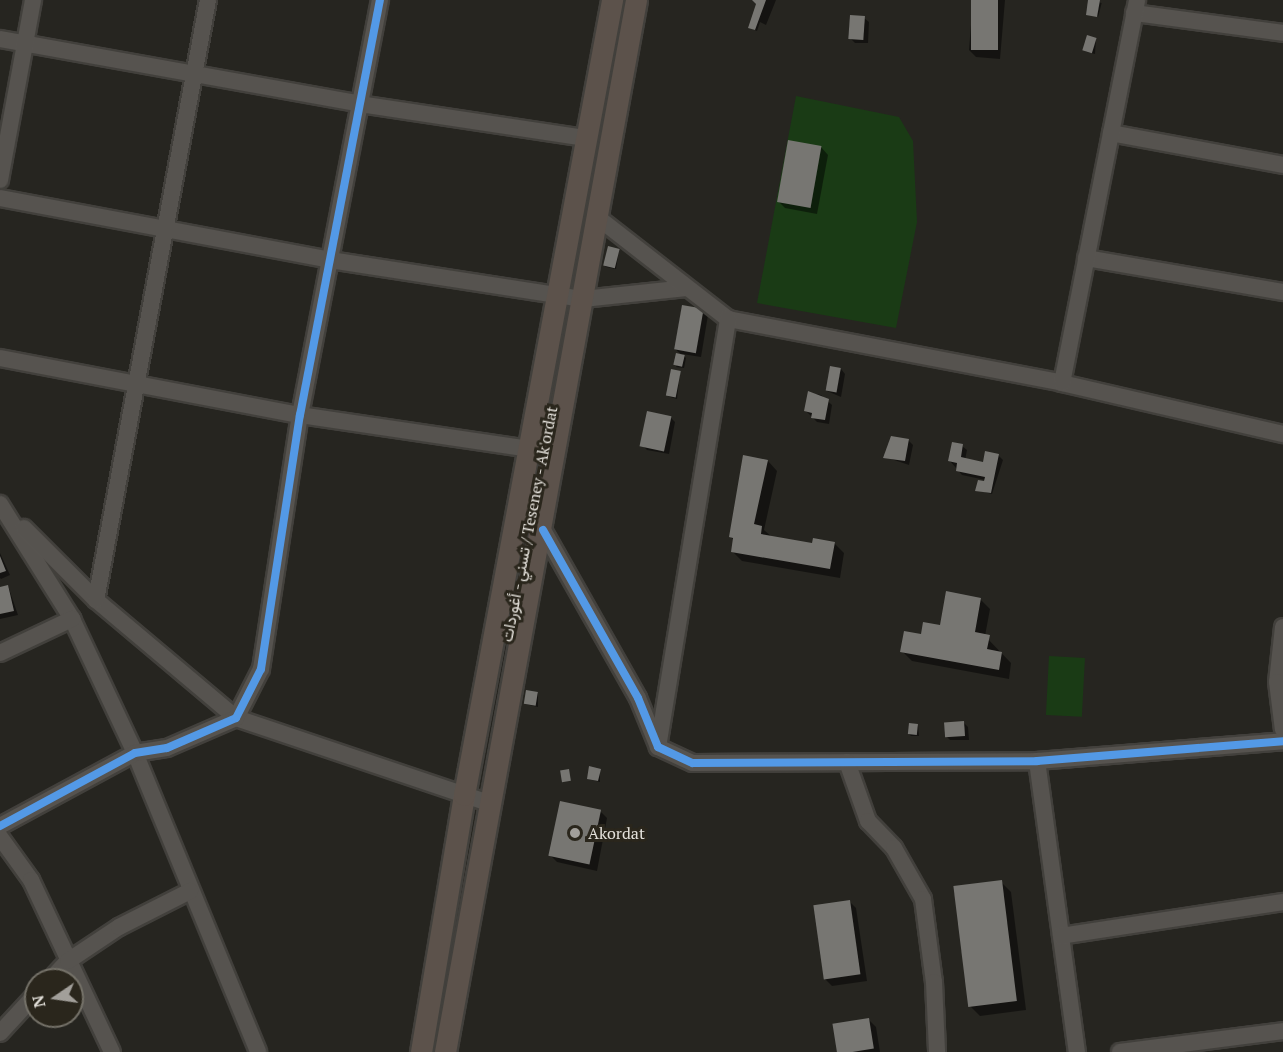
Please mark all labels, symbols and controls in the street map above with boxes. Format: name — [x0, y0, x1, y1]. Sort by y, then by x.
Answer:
street label: تسني - أغوردات / Teseney - Ak'ordat — [496, 403, 562, 645]
place label: Akordat — [588, 823, 645, 843]
marker: Akordat — [566, 824, 584, 842]
north arrow — [24, 968, 84, 1028]
text: N — [26, 993, 50, 1010]

